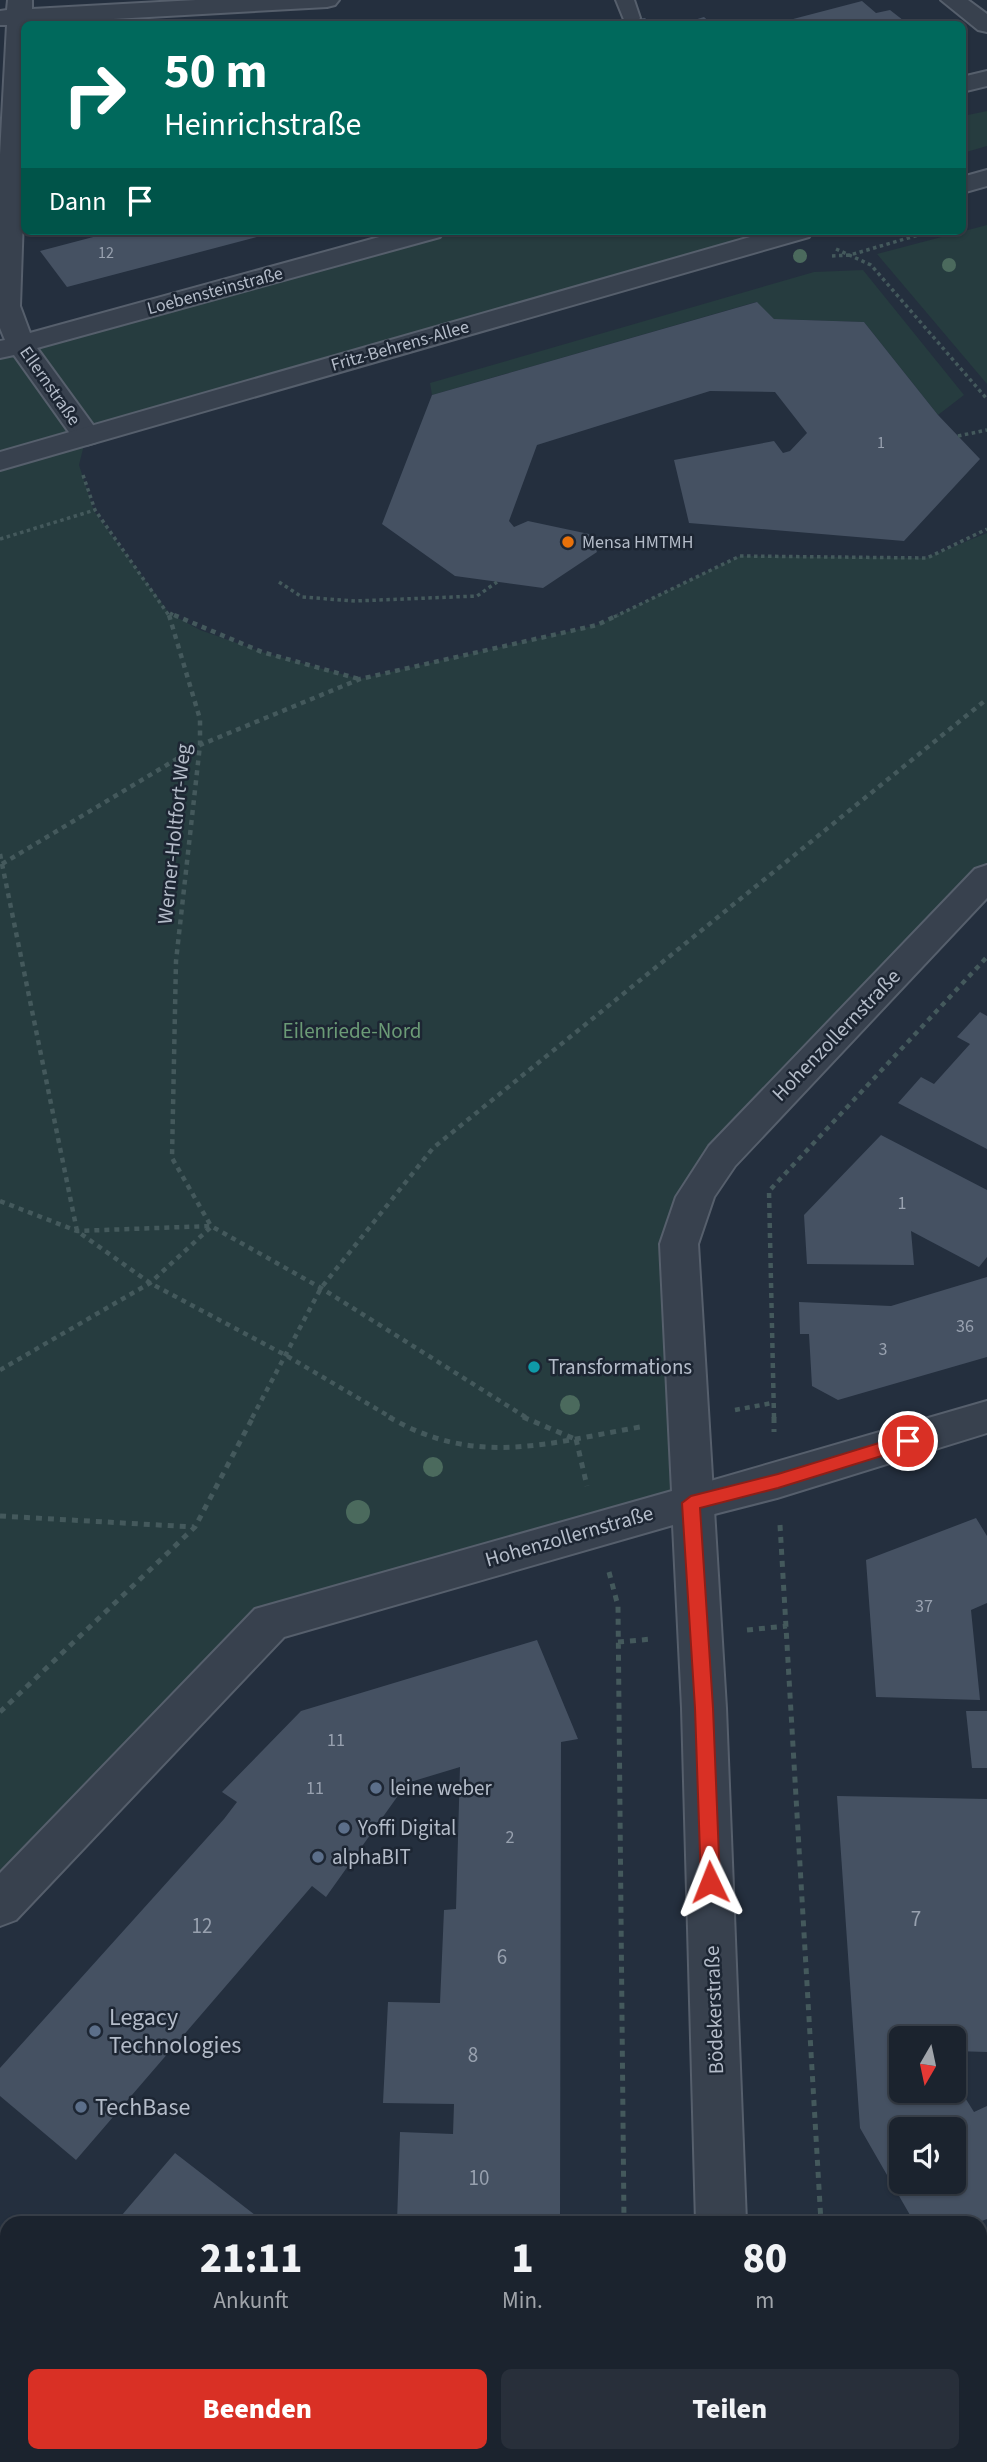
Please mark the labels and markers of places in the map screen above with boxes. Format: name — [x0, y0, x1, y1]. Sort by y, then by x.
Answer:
place label: Mensa HMTMH — [582, 530, 693, 555]
marker: Mensa HMTMH — [560, 534, 576, 550]
place label: Transformations — [548, 1352, 692, 1382]
marker: Transformations — [526, 1359, 542, 1375]
pin — [878, 1411, 938, 1471]
place label: leine weber — [390, 1773, 493, 1803]
marker: leine weber — [368, 1780, 384, 1796]
place label: Yoffi Digital — [357, 1813, 456, 1843]
marker: Yoffi Digital — [336, 1820, 352, 1836]
place label: alphaBIT — [332, 1842, 411, 1872]
marker: alphaBIT — [310, 1849, 326, 1865]
place label: Legacy Technologies — [109, 2000, 241, 2063]
marker: Legacy Technologies — [87, 2023, 103, 2039]
place label: TechBase — [95, 2090, 190, 2125]
marker: TechBase — [73, 2099, 89, 2115]

